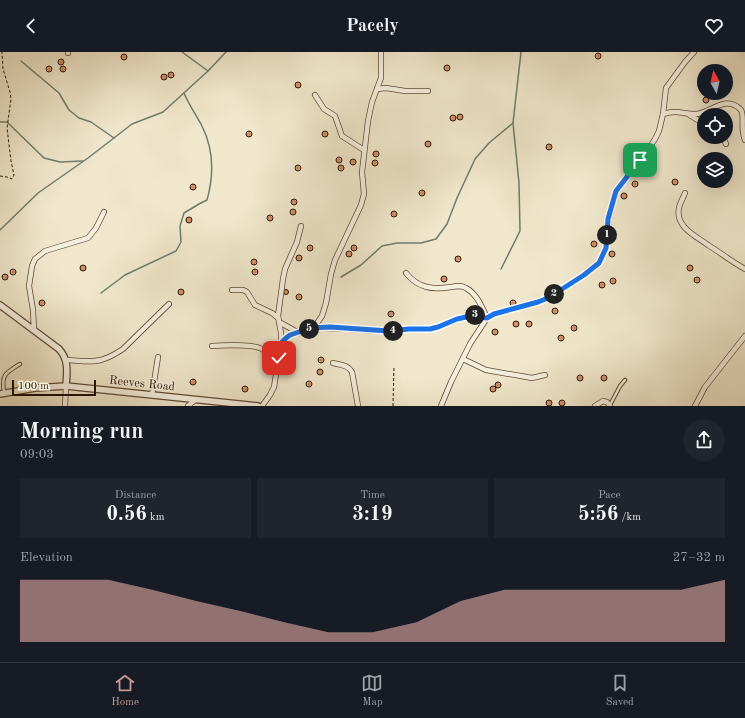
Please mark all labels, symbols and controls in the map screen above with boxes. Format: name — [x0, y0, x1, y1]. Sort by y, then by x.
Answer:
icon: back — [20, 15, 42, 37]
icon: heart — [703, 15, 725, 37]
text: Pacely — [346, 17, 399, 35]
north arrow — [697, 64, 733, 100]
map controls — [697, 64, 733, 188]
button: locate — [697, 108, 733, 144]
pin — [623, 143, 657, 177]
icon: arrive — [629, 149, 651, 171]
button: layers — [697, 152, 733, 188]
pin: 1 — [597, 225, 617, 245]
text: 1 — [604, 229, 610, 240]
pin: 2 — [544, 284, 564, 304]
text: 2 — [551, 288, 557, 299]
pin: 3 — [465, 305, 485, 325]
text: 3 — [472, 309, 478, 320]
pin: 5 — [299, 319, 319, 339]
pin: 4 — [383, 321, 403, 341]
text: 5 — [306, 323, 312, 334]
text: 4 — [390, 325, 396, 336]
pin — [262, 341, 296, 375]
icon: check — [268, 347, 290, 369]
street label: Reeves Road — [108, 375, 175, 393]
scale bar — [12, 378, 96, 397]
text: 100 m — [18, 381, 49, 392]
button: share — [683, 419, 725, 461]
text: Morning run — [20, 421, 143, 443]
text: 09:03 — [20, 448, 54, 461]
text: Distance — [115, 490, 156, 501]
text: Time — [360, 490, 385, 501]
text: Pace — [598, 490, 621, 501]
text: 0.56 — [107, 505, 147, 525]
text: 3:19 — [352, 505, 393, 525]
text: 5:56 — [578, 505, 618, 525]
text: km — [147, 512, 164, 523]
text: /km — [618, 512, 641, 523]
text: Elevation — [20, 551, 73, 564]
text: 27–32 m — [673, 551, 725, 564]
tab: Home — [111, 672, 139, 710]
tab: Map — [361, 672, 383, 710]
tab: Saved — [606, 672, 634, 710]

